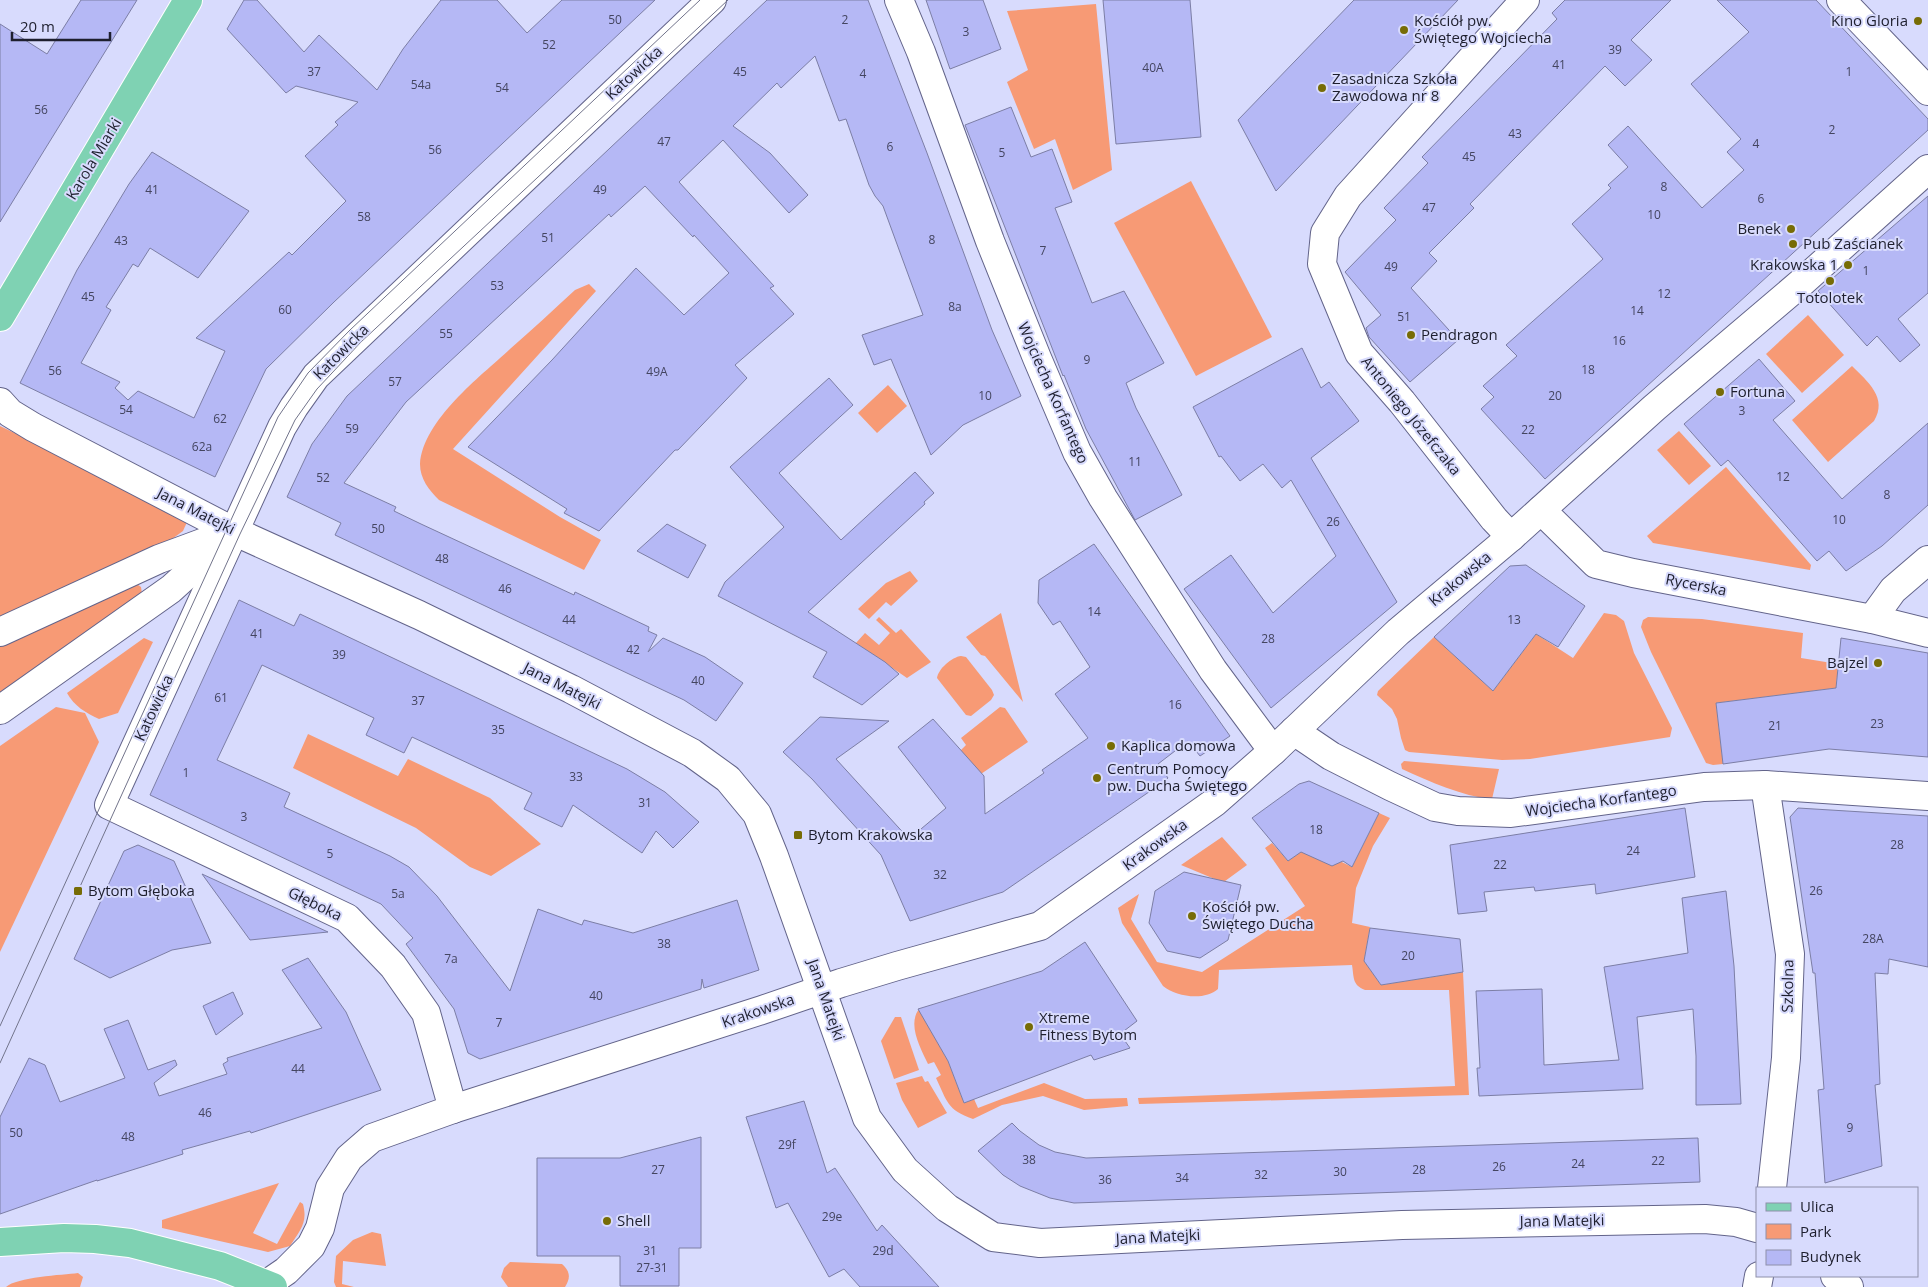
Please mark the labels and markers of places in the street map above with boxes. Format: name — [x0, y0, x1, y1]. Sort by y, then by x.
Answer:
place label: Kościół pw. Świętego Wojciecha — [1414, 10, 1552, 47]
place label: Kino Gloria — [1831, 10, 1908, 30]
marker: Kino Gloria — [1912, 15, 1924, 27]
marker: Kościół pw. Świętego Wojciecha — [1398, 24, 1410, 36]
place label: Zasadnicza Szkoła Zawodowa nr 8 — [1332, 68, 1457, 105]
marker: Zasadnicza Szkoła Zawodowa nr 8 — [1316, 82, 1328, 94]
place label: Benek — [1737, 218, 1781, 238]
marker: Benek — [1785, 223, 1797, 235]
place label: Pub Zaścianek — [1803, 233, 1903, 253]
marker: Pub Zaścianek — [1787, 238, 1799, 250]
place label: Krakowska 1 — [1750, 254, 1838, 274]
marker: Krakowska 1 — [1842, 259, 1854, 271]
marker: Totolotek — [1824, 275, 1836, 287]
place label: Totolotek — [1797, 287, 1863, 307]
place label: Pendragon — [1421, 324, 1498, 344]
marker: Pendragon — [1405, 329, 1417, 341]
place label: Fortuna — [1730, 381, 1785, 401]
marker: Fortuna — [1714, 386, 1726, 398]
place label: Bajzel — [1827, 652, 1868, 672]
marker: Bajzel — [1872, 657, 1884, 669]
place label: Kaplica domowa — [1121, 735, 1236, 755]
marker: Kaplica domowa — [1105, 740, 1117, 752]
place label: Centrum Pomocy pw. Ducha Świętego — [1107, 758, 1247, 795]
marker: Centrum Pomocy pw. Ducha Świętego — [1091, 772, 1103, 784]
place label: Bytom Krakowska — [808, 824, 933, 844]
marker: Bytom Krakowska — [792, 829, 804, 841]
place label: Bytom Głęboka — [88, 880, 195, 900]
marker: Bytom Głęboka — [72, 885, 84, 897]
place label: Kościół pw. Świętego Ducha — [1202, 896, 1314, 933]
marker: Kościół pw. Świętego Ducha — [1186, 910, 1198, 922]
place label: Xtreme Fitness Bytom — [1039, 1007, 1137, 1044]
marker: Xtreme Fitness Bytom — [1023, 1021, 1035, 1033]
place label: Shell — [617, 1210, 650, 1230]
marker: Shell — [601, 1215, 613, 1227]

